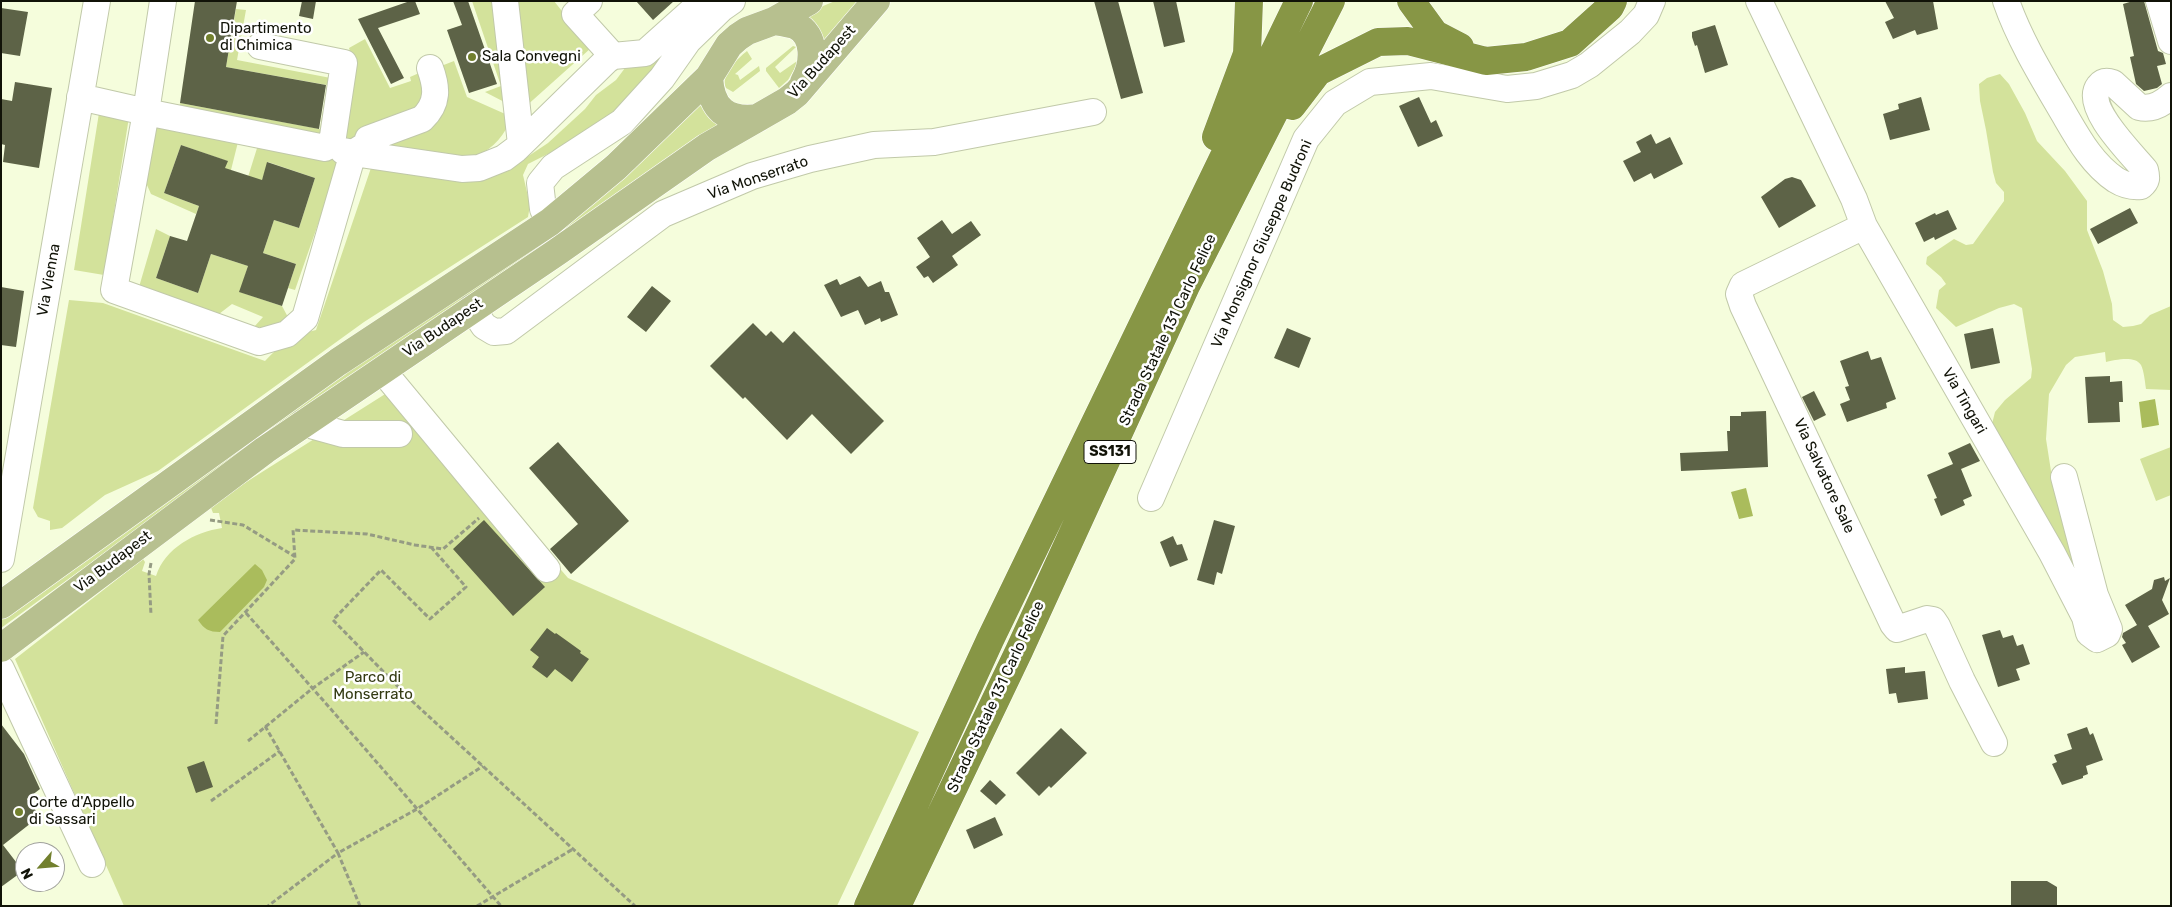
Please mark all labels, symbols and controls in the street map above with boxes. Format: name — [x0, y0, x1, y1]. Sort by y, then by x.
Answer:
place label: Dipartimento di Chimica — [220, 20, 312, 55]
street label: Via Budapest — [784, 22, 860, 102]
marker: Dipartimento di Chimica — [204, 32, 216, 44]
place label: Sala Convegni — [482, 48, 581, 66]
marker: Sala Convegni — [466, 51, 478, 63]
street label: Via Monsignor Giuseppe Budroni — [1208, 137, 1316, 351]
street label: Via Monserrato — [705, 152, 811, 204]
street label: Strada Statale 131 Carlo Felice — [1116, 231, 1220, 429]
street label: Via Vienna — [34, 242, 64, 318]
street label: Via Budapest — [400, 295, 486, 361]
street label: Via Tingari — [1938, 365, 1990, 437]
street label: Via Salvatore Sale — [1790, 416, 1858, 536]
road number: SS131 — [1084, 441, 1136, 464]
street label: Via Budapest — [71, 527, 155, 597]
street label: Strada Statale 131 Carlo Felice — [944, 598, 1048, 796]
park label: Parco di Monserrato — [333, 669, 413, 704]
place label: Corte d'Appello di Sassari — [29, 794, 135, 829]
marker: Corte d'Appello di Sassari — [13, 806, 25, 818]
north arrow — [15, 842, 65, 892]
text: N — [17, 865, 37, 882]

